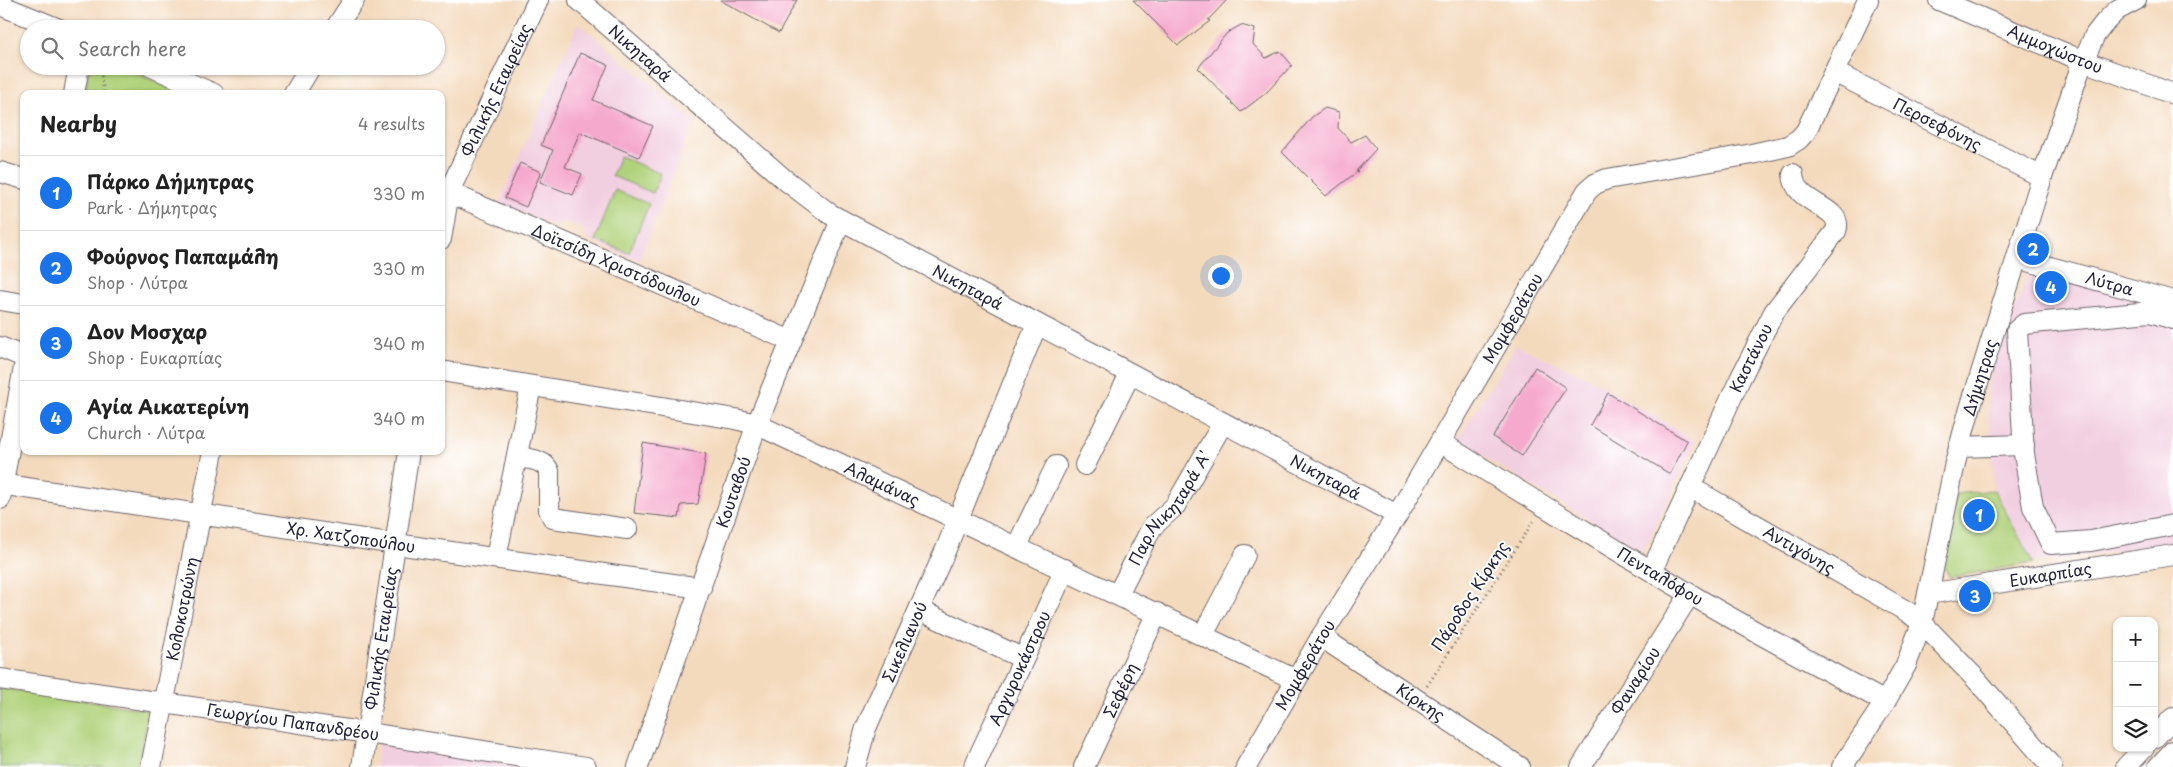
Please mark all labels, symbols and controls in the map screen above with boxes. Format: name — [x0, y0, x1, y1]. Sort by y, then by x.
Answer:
street label: Αμμοχώστου — [2004, 17, 2106, 78]
street label: Νικηταρά — [604, 18, 678, 87]
street label: Φιλικής Εταιρείας — [454, 19, 537, 160]
search box — [20, 20, 445, 75]
icon: search — [38, 34, 66, 62]
text: Search here — [78, 34, 187, 62]
street label: Περσεφόνης — [1890, 91, 1986, 156]
text: Nearby — [40, 107, 117, 139]
text: 4 results — [358, 111, 425, 135]
text: Πάρκο Δήμητρας — [87, 167, 254, 195]
text: 1 — [52, 181, 60, 205]
text: 330 m — [372, 181, 425, 205]
text: Park · Δήμητρας — [87, 195, 217, 219]
street label: Δοϊτσίδη Χριστόδουλου — [528, 217, 705, 311]
pin: 2 — [2017, 230, 2049, 268]
text: Φούρνος Παπαμάλη — [87, 242, 279, 270]
text: 2 — [50, 256, 62, 280]
text: 330 m — [372, 256, 425, 280]
street label: Νικηταρά — [929, 258, 1008, 315]
your location — [1208, 263, 1234, 289]
street label: Λύτρα — [2083, 265, 2137, 301]
street label: Μομφεράτου — [1476, 268, 1548, 367]
pin: 4 — [2035, 268, 2067, 306]
text: Shop · Λύτρα — [87, 270, 188, 294]
text: Δον Μοσχαρ — [87, 317, 207, 345]
street label: Καστάνου — [1723, 319, 1777, 396]
text: 3 — [51, 331, 61, 355]
text: 340 m — [373, 331, 425, 355]
street label: Δήμητρας — [1956, 335, 2002, 419]
text: Shop · Ευκαρπίας — [87, 345, 222, 369]
text: Αγία Αικατερίνη — [87, 392, 249, 420]
text: 4 — [51, 406, 61, 430]
text: 340 m — [373, 406, 425, 430]
text: Church · Λύτρα — [87, 420, 205, 444]
street label: Παρ.Νικηταρά Α' — [1122, 446, 1216, 569]
street label: Νικηταρά — [1286, 448, 1366, 505]
street label: Κουταβού — [709, 453, 756, 531]
street label: Αλαμάνας — [841, 455, 924, 511]
pin: 1 — [1963, 496, 1995, 534]
street label: Χρ. Χατζοπούλου — [285, 515, 417, 558]
street label: Αντιγόνης — [1759, 519, 1840, 579]
street label: Πάροδος Κίρκης — [1425, 536, 1514, 655]
street label: Πενταλόφου — [1613, 540, 1708, 610]
street label: Κολοκοτρώνη — [159, 555, 203, 663]
street label: Ευκαρπίας — [2007, 555, 2093, 592]
street label: Φιλικής Εταιρείας — [358, 565, 403, 712]
pin: 3 — [1959, 577, 1991, 615]
street label: Σικελιανού — [875, 597, 932, 685]
street label: Αργυροκάστρου — [982, 606, 1055, 729]
street label: Μομφεράτου — [1268, 614, 1340, 714]
map controls — [2113, 617, 2158, 752]
button: + — [2113, 617, 2158, 662]
street label: Φαναρίου — [1604, 641, 1665, 719]
street label: Σεφέρη — [1096, 658, 1143, 721]
button: − — [2113, 662, 2158, 707]
street label: Κίρκης — [1392, 676, 1450, 726]
street label: Γεωργίου Παπανδρέου — [205, 696, 381, 746]
button: layers — [2113, 707, 2158, 752]

